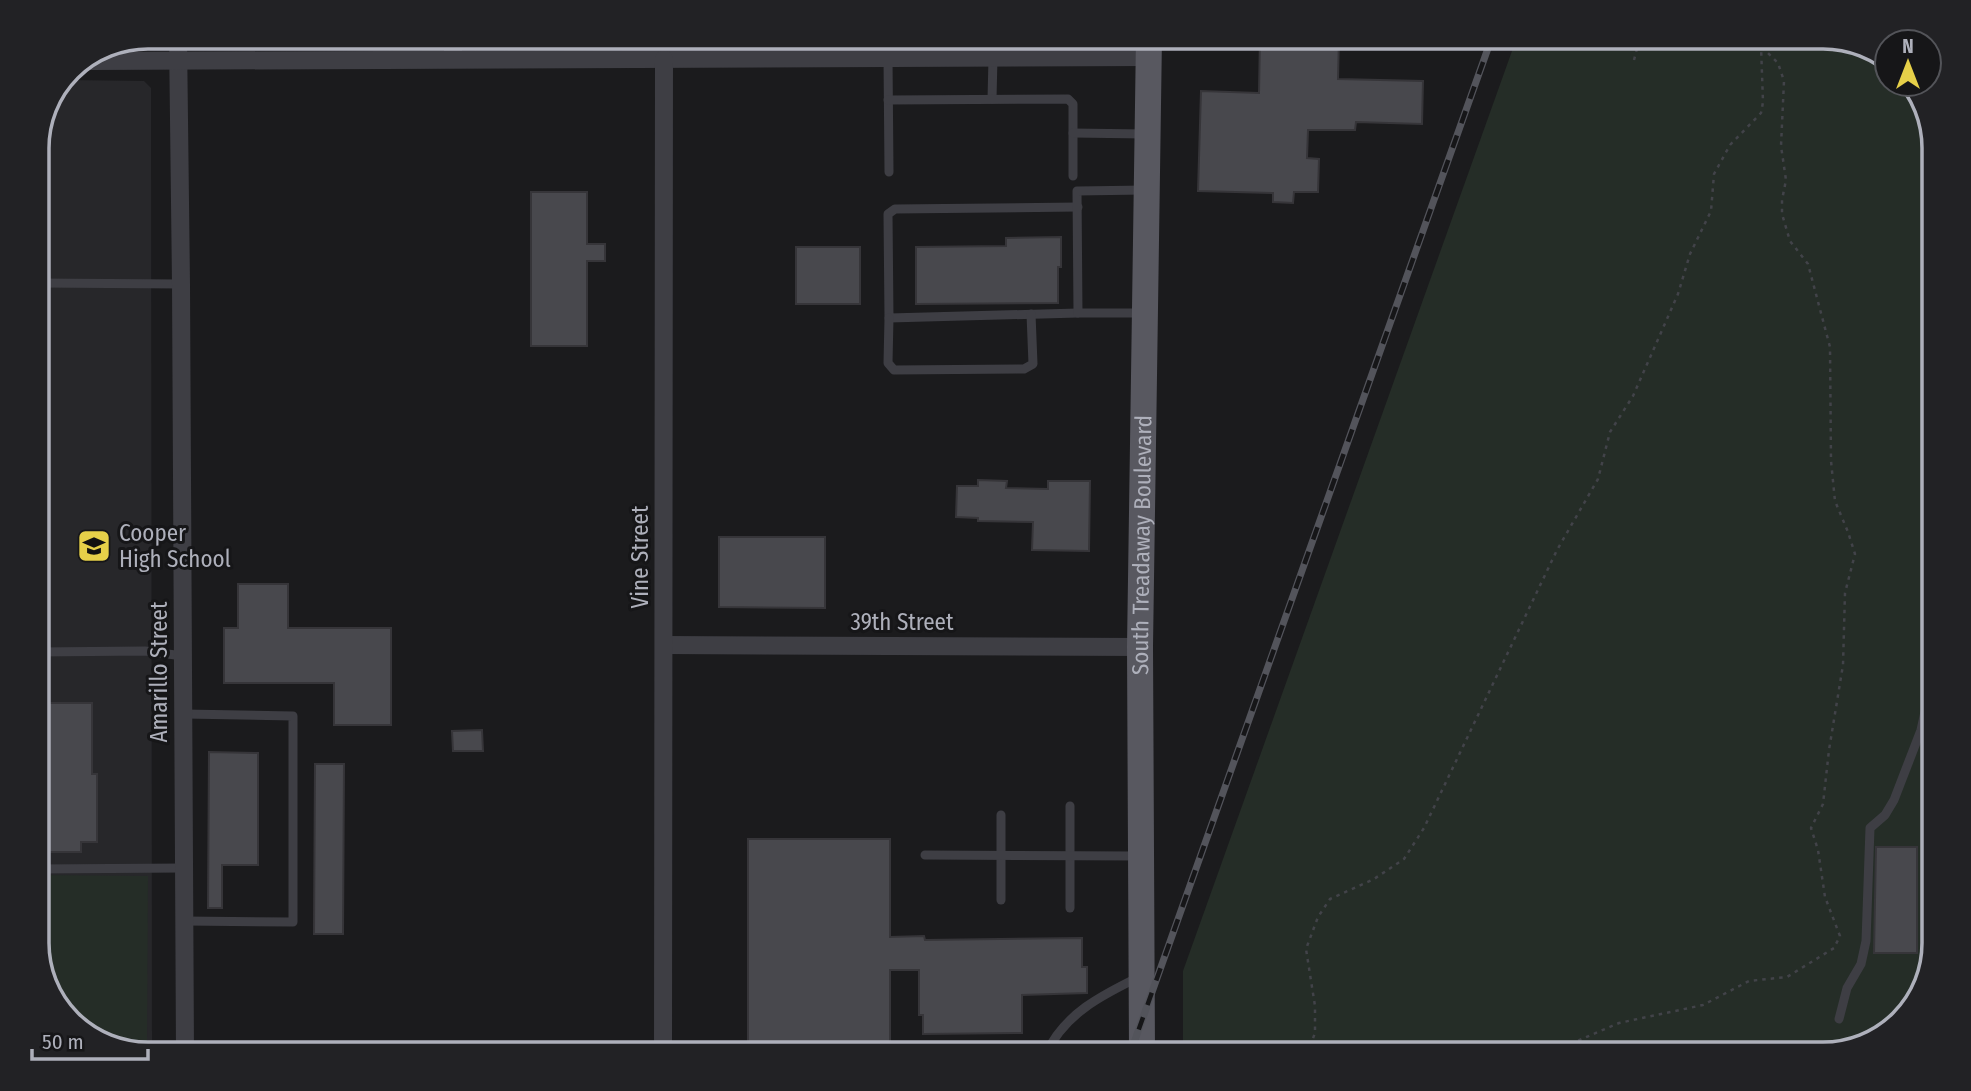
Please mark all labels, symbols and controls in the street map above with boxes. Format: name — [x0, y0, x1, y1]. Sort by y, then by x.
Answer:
north arrow — [1873, 28, 1943, 98]
text: N — [1902, 35, 1914, 58]
street label: South Treadaway Boulevard — [1126, 415, 1157, 675]
street label: Vine Street — [626, 505, 654, 608]
place label: Cooper High School — [119, 519, 231, 573]
school or university icon: Cooper High School — [75, 527, 113, 565]
street label: Amarillo Street — [145, 601, 173, 742]
street label: 39th Street — [851, 608, 954, 636]
scale bar — [32, 1018, 147, 1062]
text: 50 m — [42, 1029, 84, 1055]

